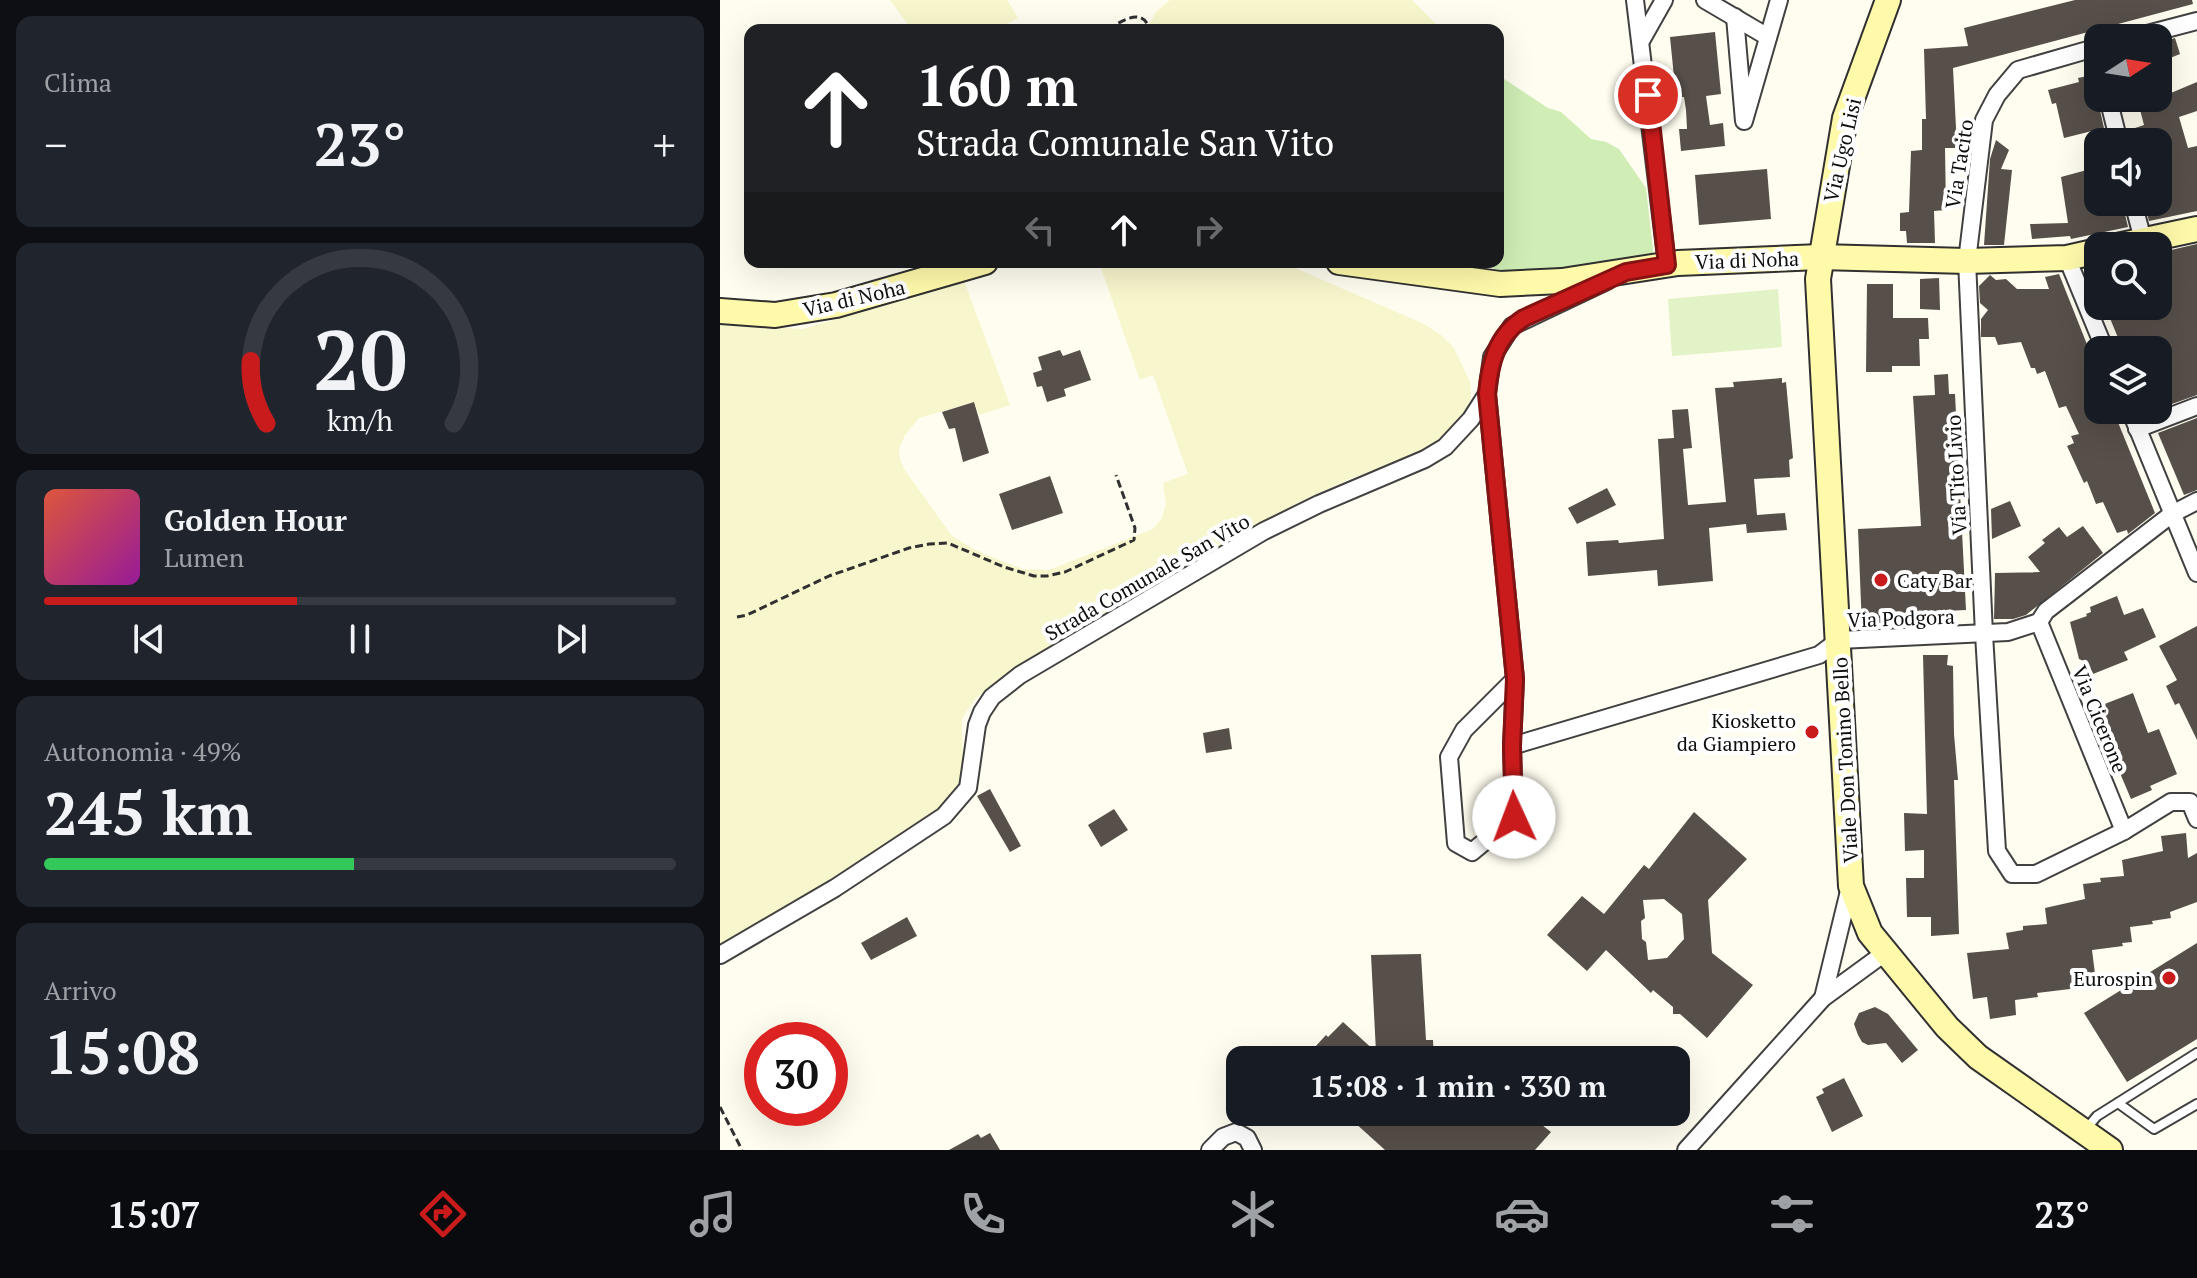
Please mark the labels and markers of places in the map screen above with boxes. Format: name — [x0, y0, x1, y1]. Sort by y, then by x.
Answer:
pin — [1614, 61, 1682, 129]
place label: Caty Bar — [1897, 567, 1973, 594]
marker: Caty Bar — [1872, 571, 1890, 589]
place label: Kiosketto da Giampiero — [1677, 707, 1796, 757]
marker: Kiosketto da Giampiero — [1803, 723, 1821, 741]
place label: Eurospin — [2073, 965, 2153, 992]
marker: Eurospin — [2160, 969, 2178, 987]

